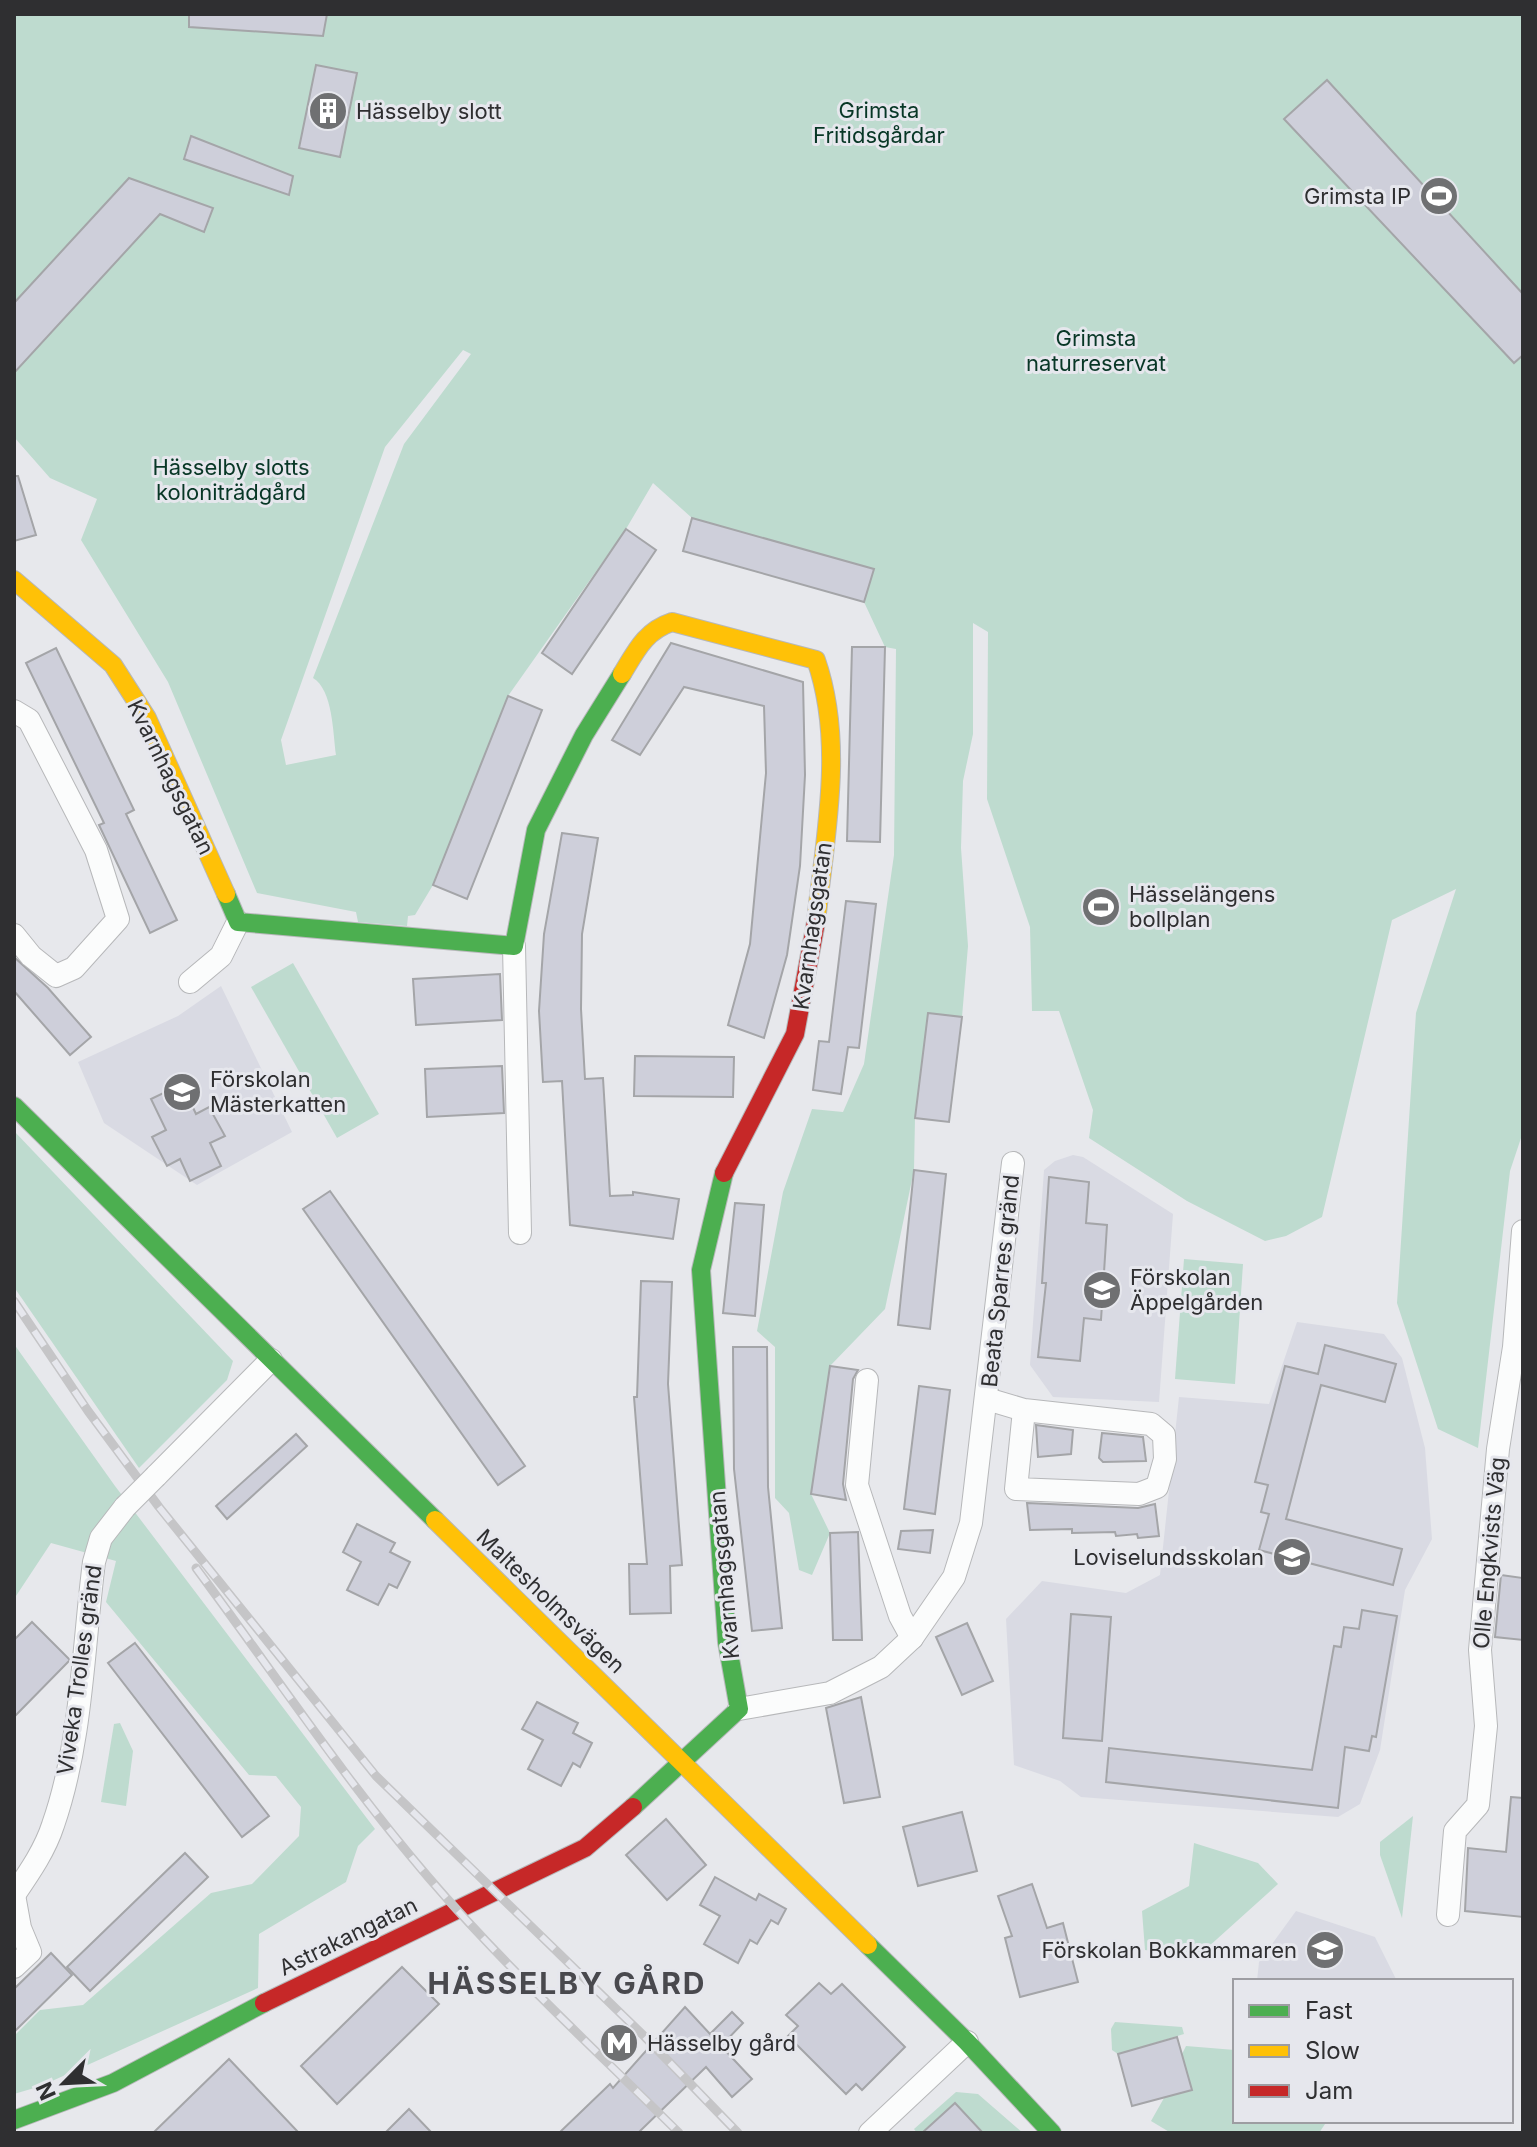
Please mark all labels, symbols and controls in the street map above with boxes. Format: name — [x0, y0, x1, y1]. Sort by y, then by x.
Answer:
building icon: Hässelby slott — [307, 90, 349, 132]
park label: Grimsta Fritidsgårdar — [813, 97, 945, 148]
place label: Hässelby slott — [356, 98, 502, 124]
sports icon: Grimsta IP — [1418, 175, 1460, 217]
place label: Grimsta IP — [1304, 183, 1411, 209]
park label: Grimsta naturreservat — [1026, 325, 1166, 376]
park label: Hässelby slotts koloniträdgård — [152, 454, 310, 505]
street label: Kvarnhagsgatan — [122, 695, 220, 859]
street label: Kvarnhagsgatan — [787, 840, 837, 1012]
place label: Hässelängens bollplan — [1129, 881, 1275, 932]
sports icon: Hässelängens bollplan — [1080, 886, 1122, 928]
place label: Förskolan Mästerkatten — [210, 1066, 346, 1117]
school or university icon: Förskolan Mästerkatten — [161, 1071, 203, 1113]
street label: Beata Sparres gränd — [976, 1173, 1024, 1389]
place label: Förskolan Äppelgården — [1130, 1264, 1263, 1315]
school or university icon: Förskolan Äppelgården — [1081, 1269, 1123, 1311]
street label: Olle Engkvists Väg — [1468, 1456, 1510, 1650]
street label: Kvarnhagsgatan — [704, 1490, 744, 1660]
street label: Maltesholmsvägen — [472, 1524, 630, 1678]
school or university icon: Loviselundsskolan — [1271, 1536, 1313, 1578]
place label: Loviselundsskolan — [1073, 1544, 1264, 1570]
street label: Viveka Trolles gränd — [51, 1563, 107, 1777]
street label: Astrakangatan — [275, 1891, 421, 1981]
school or university icon: Förskolan Bokkammaren — [1304, 1929, 1346, 1971]
place label: Förskolan Bokkammaren — [1041, 1937, 1297, 1963]
district label: HÄSSELBY GÅRD — [427, 1964, 707, 2001]
legend — [1233, 1979, 1513, 2123]
text: Fast — [1305, 1996, 1353, 2025]
metro station icon: Hässelby gård — [598, 2022, 640, 2064]
place label: Hässelby gård — [647, 2030, 796, 2056]
text: Slow — [1305, 2036, 1360, 2065]
north arrow — [24, 2043, 104, 2123]
text: Jam — [1305, 2076, 1353, 2105]
text: N — [30, 2078, 61, 2104]

